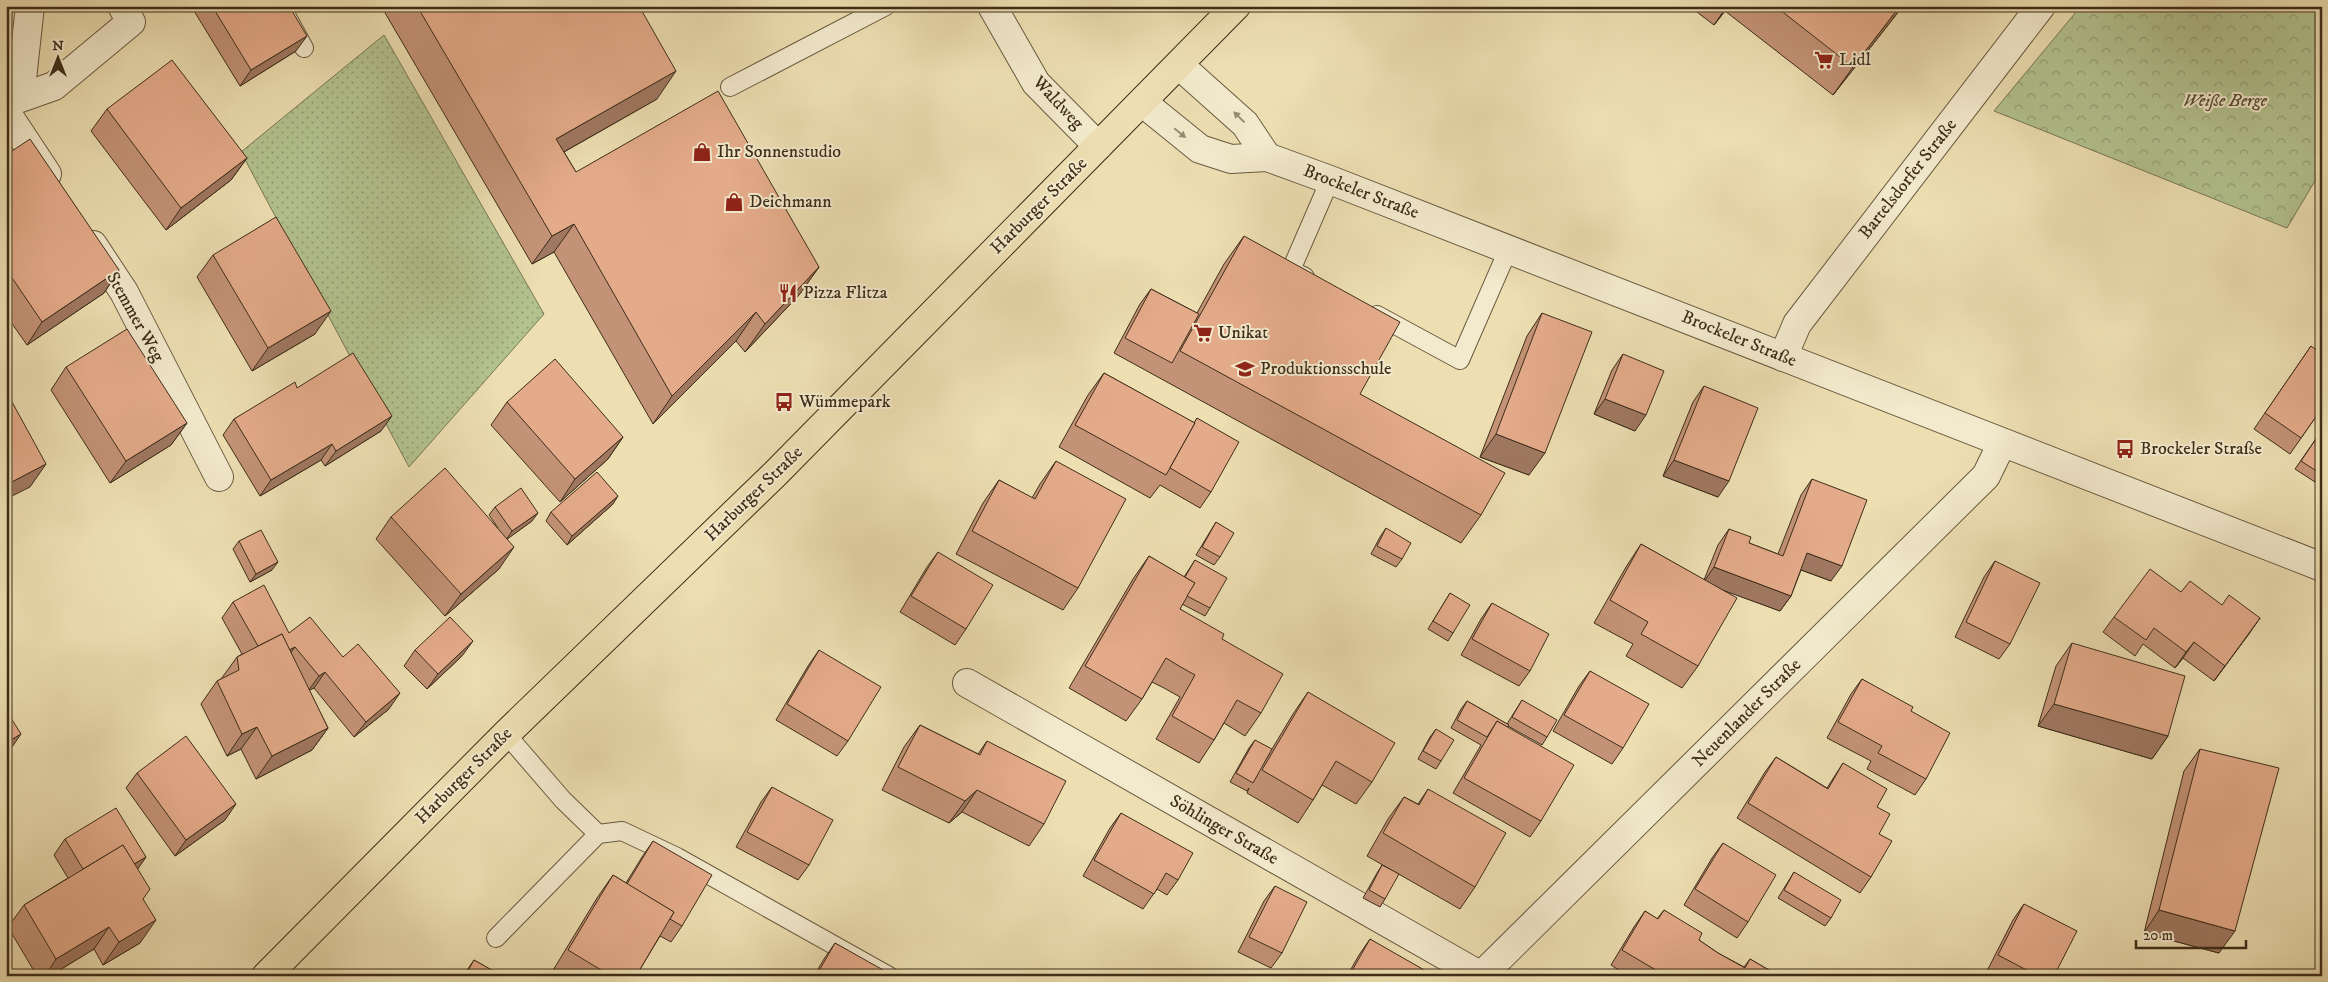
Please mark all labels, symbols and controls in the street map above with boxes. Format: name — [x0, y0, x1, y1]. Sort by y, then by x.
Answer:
north arrow — [32, 32, 82, 82]
text: N — [52, 37, 64, 55]
supermarket icon: Lidl — [1813, 49, 1835, 71]
place label: Lidl — [1839, 49, 1872, 71]
street label: Waldweg — [1027, 71, 1088, 134]
park label: Weiße Berge — [2183, 90, 2268, 112]
one-way arrow — [1233, 112, 1245, 124]
street label: Bartelsdorfer Straße — [1854, 115, 1962, 243]
one-way arrow — [1173, 127, 1186, 138]
shop icon: Ihr Sonnenstudio — [691, 141, 713, 163]
place label: Ihr Sonnenstudio — [717, 141, 841, 163]
street label: Harburger Straße — [986, 153, 1092, 259]
street label: Brockeler Straße — [1300, 160, 1422, 224]
shop icon: Deichmann — [723, 191, 745, 213]
place label: Deichmann — [749, 191, 832, 213]
street label: Stemmer Weg — [101, 268, 169, 366]
restaurant icon: Pizza Flitza — [777, 282, 799, 304]
place label: Pizza Flitza — [803, 282, 888, 304]
street label: Brockeler Straße — [1678, 306, 1800, 372]
supermarket icon: Unikat — [1192, 322, 1214, 344]
place label: Unikat — [1218, 322, 1268, 344]
school or university icon: Produktionsschule — [1234, 358, 1256, 380]
place label: Produktionsschule — [1260, 358, 1392, 380]
bus stop icon: Wümmepark — [773, 391, 795, 413]
place label: Wümmepark — [798, 391, 891, 413]
bus stop icon: Brockeler Straße — [2114, 438, 2136, 460]
place label: Brockeler Straße — [2140, 438, 2262, 460]
street label: Harburger Straße — [700, 442, 808, 546]
street label: Neuenlander Straße — [1688, 654, 1806, 772]
street label: Harburger Straße — [411, 723, 517, 829]
street label: Söhlinger Straße — [1166, 790, 1282, 870]
scale bar — [2136, 917, 2246, 949]
text: 20 m — [2143, 926, 2173, 945]

